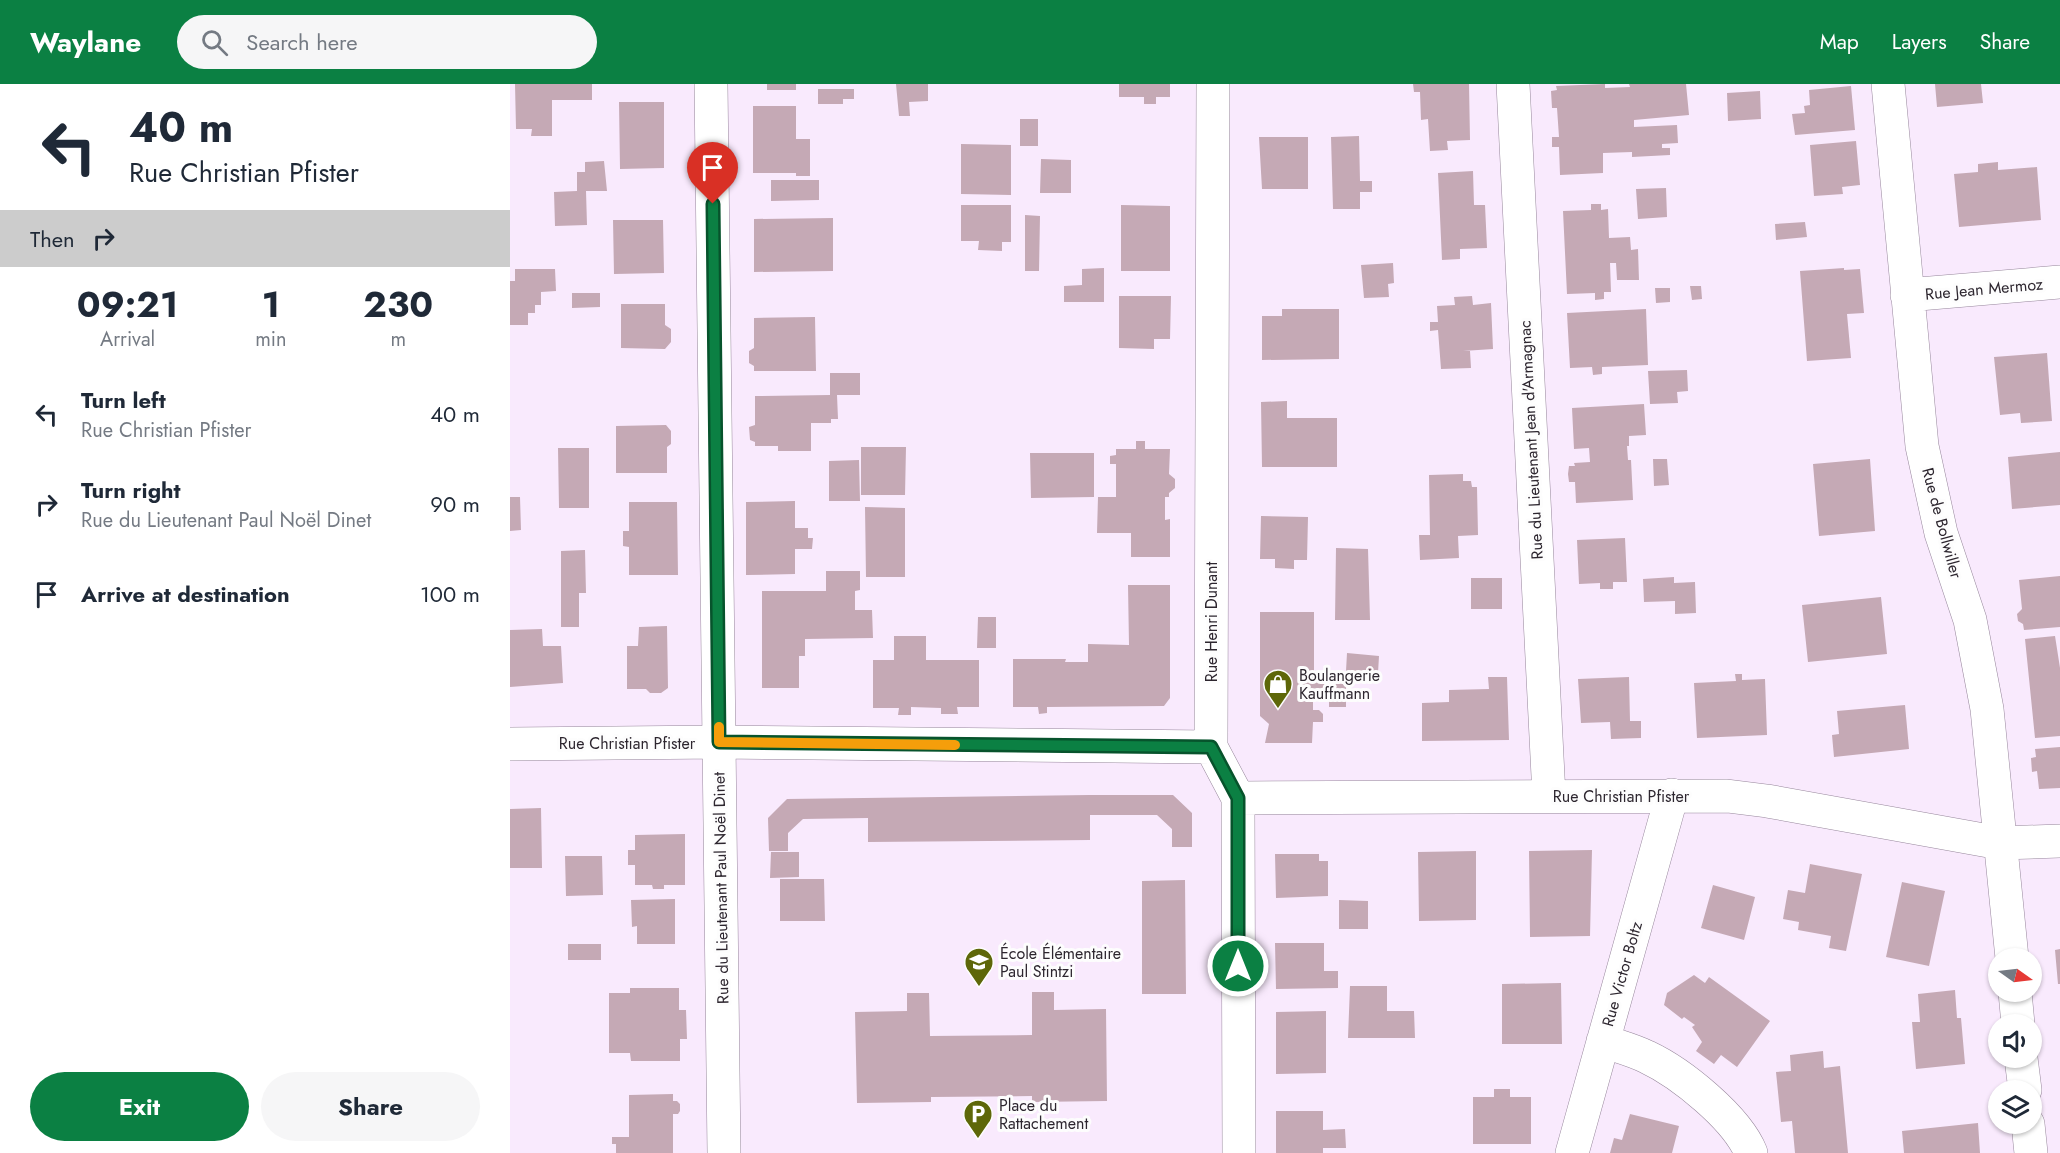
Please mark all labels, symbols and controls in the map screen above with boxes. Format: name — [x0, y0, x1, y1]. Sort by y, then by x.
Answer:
search box — [177, 15, 597, 69]
text: Waylane — [30, 22, 141, 63]
icon: search — [198, 26, 231, 59]
text: Search here — [246, 26, 358, 58]
text: Map — [1820, 27, 1859, 57]
text: Layers — [1892, 27, 1947, 57]
text: Share — [1980, 27, 2030, 57]
text: 40 m — [129, 97, 233, 158]
icon: left — [30, 108, 108, 186]
pin — [687, 142, 738, 204]
icon: arrive — [696, 151, 729, 184]
text: Rue Christian Pfister — [129, 153, 359, 192]
icon: right — [87, 222, 120, 255]
text: Then — [30, 223, 75, 255]
street label: Rue Jean Mermoz — [1924, 272, 2045, 306]
text: 09:21 — [77, 278, 178, 330]
text: 1 — [262, 278, 280, 330]
text: 230 — [363, 278, 433, 330]
street label: Rue du Lieutenant Jean d'Armagnac — [1513, 320, 1549, 560]
text: Arrival — [100, 325, 155, 354]
text: min — [255, 325, 286, 354]
text: m — [390, 325, 406, 354]
text: Turn left — [81, 384, 166, 416]
icon: left — [30, 398, 63, 431]
text: 40 m — [430, 398, 480, 430]
text: Rue Christian Pfister — [81, 416, 251, 445]
street label: Rue de Bollwiller — [1916, 465, 1968, 581]
text: Turn right — [81, 474, 181, 506]
icon: right — [30, 488, 63, 521]
text: 90 m — [430, 488, 480, 520]
text: Rue du Lieutenant Paul Noël Dinet — [81, 506, 371, 535]
street label: Rue Henri Dunant — [1200, 562, 1223, 682]
icon: arrive — [30, 578, 63, 611]
text: Arrive at destination — [81, 578, 290, 610]
text: 100 m — [420, 578, 480, 610]
place label: Boulangerie Kauffmann — [1299, 664, 1380, 705]
shop icon: Boulangerie Kauffmann — [1262, 668, 1294, 710]
street label: Rue Christian Pfister — [559, 732, 696, 755]
street label: Rue du Lieutenant Paul Noël Dinet — [707, 772, 735, 1004]
street label: Rue Christian Pfister — [1553, 785, 1690, 808]
street label: Rue Victor Boltz — [1596, 918, 1648, 1029]
position arrow — [1206, 934, 1270, 998]
place label: École Élémentaire Paul Stintzi — [1000, 942, 1121, 983]
school or university icon: École Élémentaire Paul Stintzi — [963, 946, 995, 988]
north arrow — [1988, 948, 2042, 1002]
map controls — [1988, 948, 2042, 1134]
button: sound — [1988, 1014, 2042, 1068]
button: Exit — [30, 1072, 249, 1141]
button: Share — [261, 1072, 480, 1141]
button: layers — [1988, 1080, 2042, 1134]
place label: Place du Rattachement — [999, 1094, 1088, 1135]
parking icon: Place du Rattachement — [962, 1098, 994, 1140]

